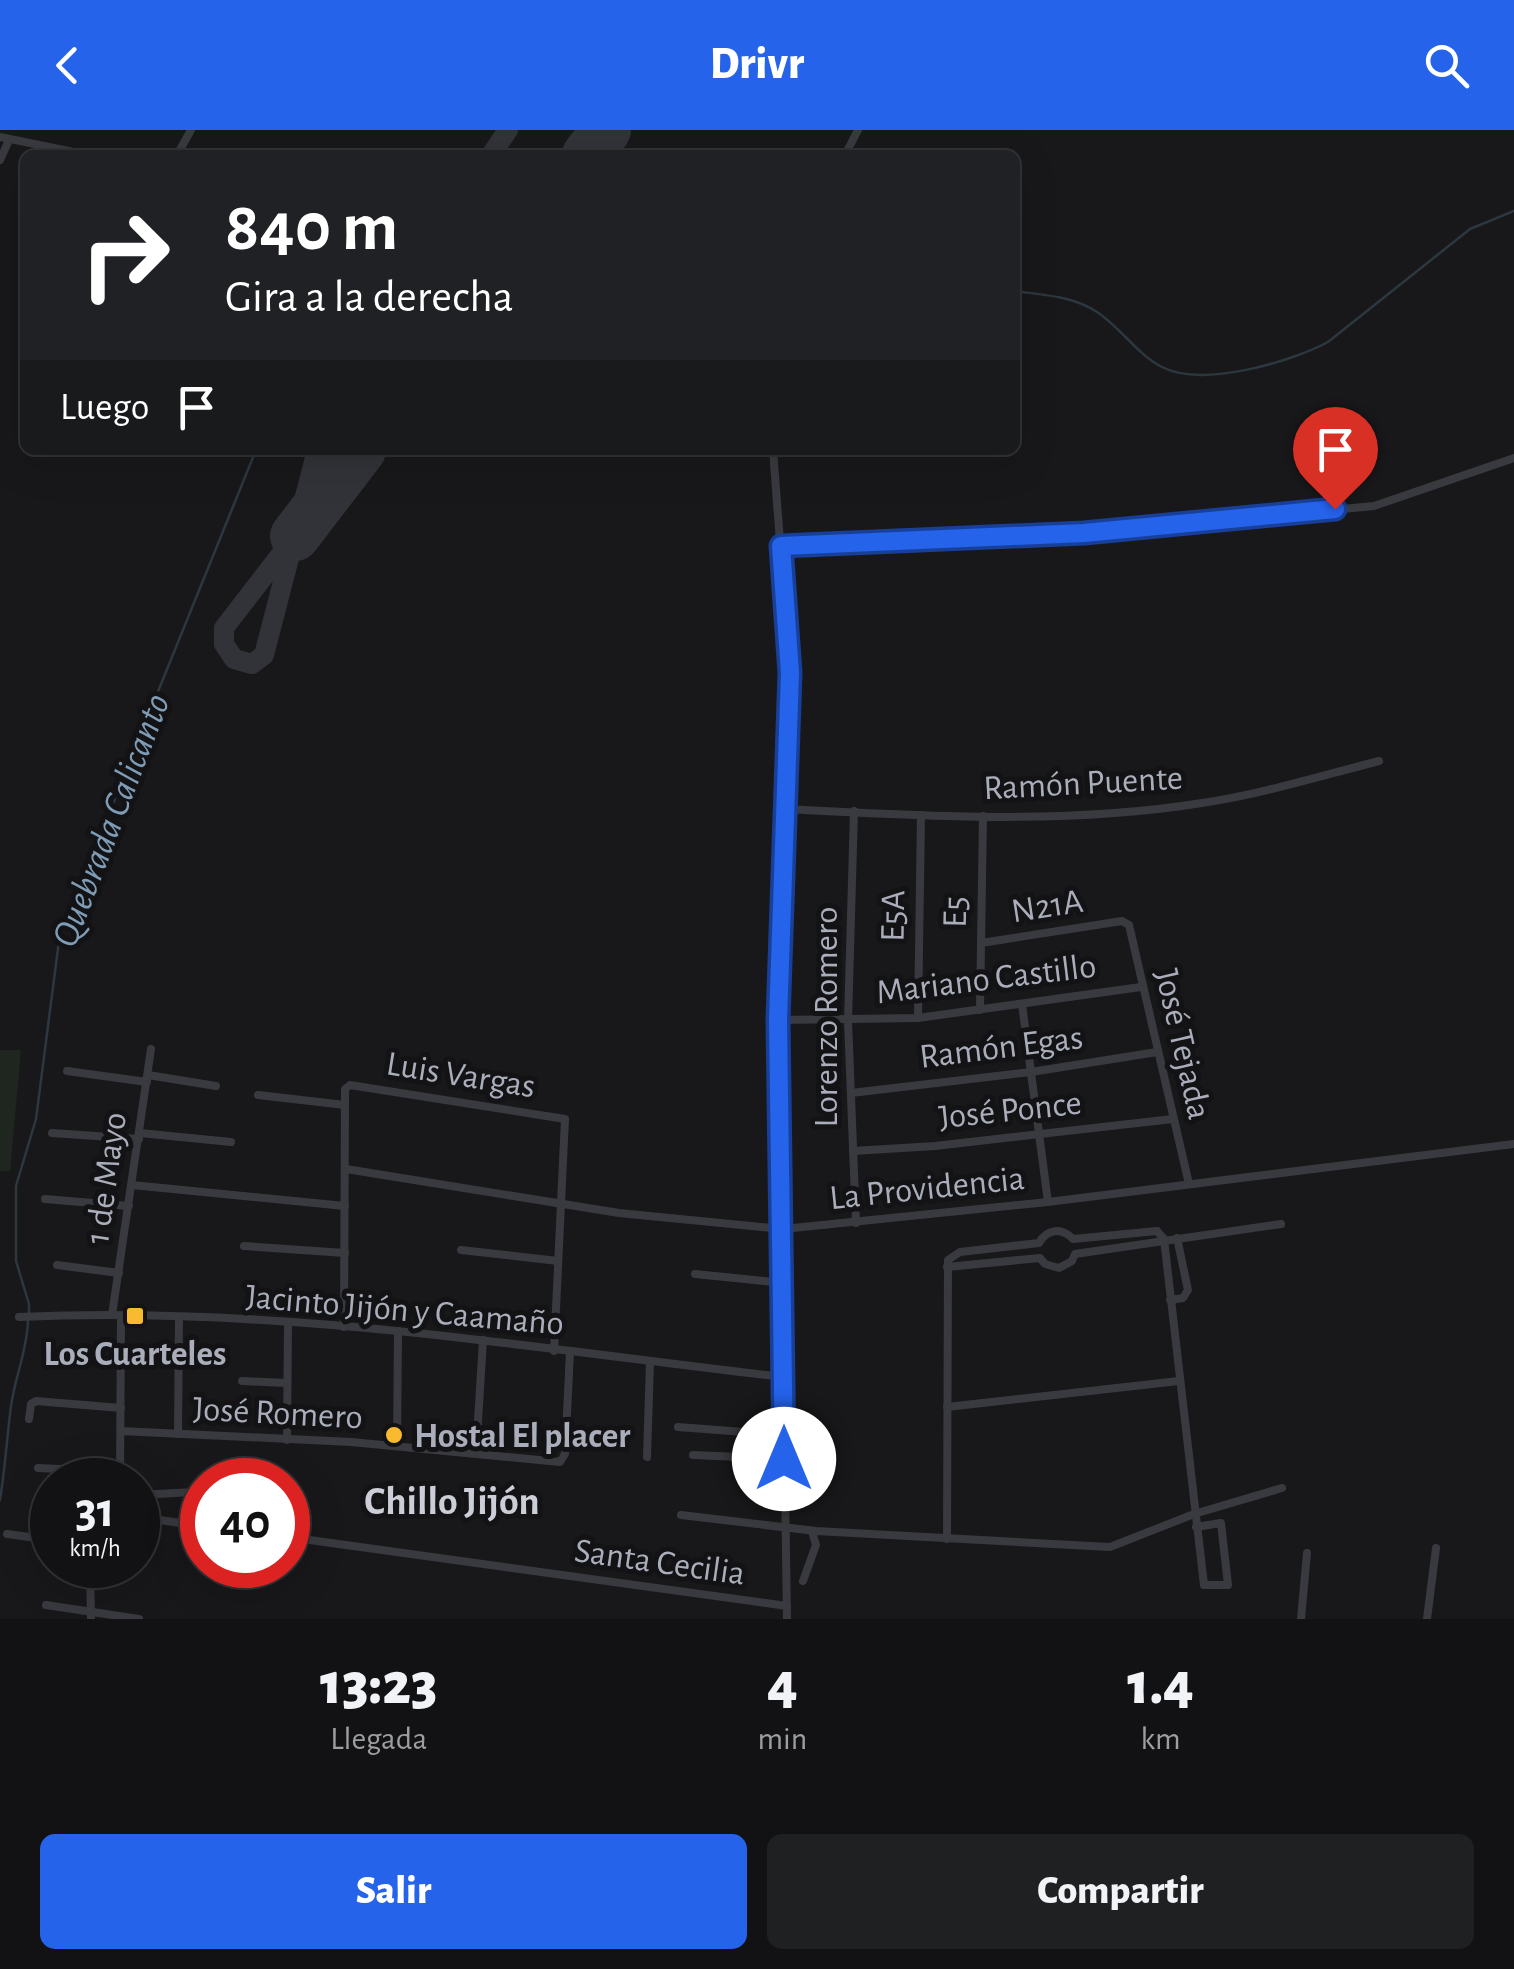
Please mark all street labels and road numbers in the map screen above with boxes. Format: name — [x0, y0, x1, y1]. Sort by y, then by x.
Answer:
street label: Ramón Puente — [982, 761, 1184, 806]
street label: N21A — [1009, 884, 1086, 929]
street label: E5A — [876, 890, 911, 942]
street label: E5 — [938, 896, 973, 928]
street label: Lorenzo Romero — [809, 907, 844, 1127]
street label: Mariano Castillo — [874, 949, 1098, 1010]
street label: José Tejada — [1148, 966, 1217, 1123]
street label: Ramón Egas — [917, 1020, 1085, 1075]
street label: Luis Vargas — [384, 1046, 538, 1105]
street label: José Ponce — [937, 1086, 1083, 1135]
street label: 1 de Mayo — [80, 1110, 133, 1246]
street label: La Providencia — [828, 1161, 1026, 1216]
street label: Jacinto Jijón y Caamaño — [244, 1279, 565, 1342]
street label: José Romero — [192, 1392, 364, 1435]
street label: Santa Cecilia — [572, 1533, 747, 1592]

